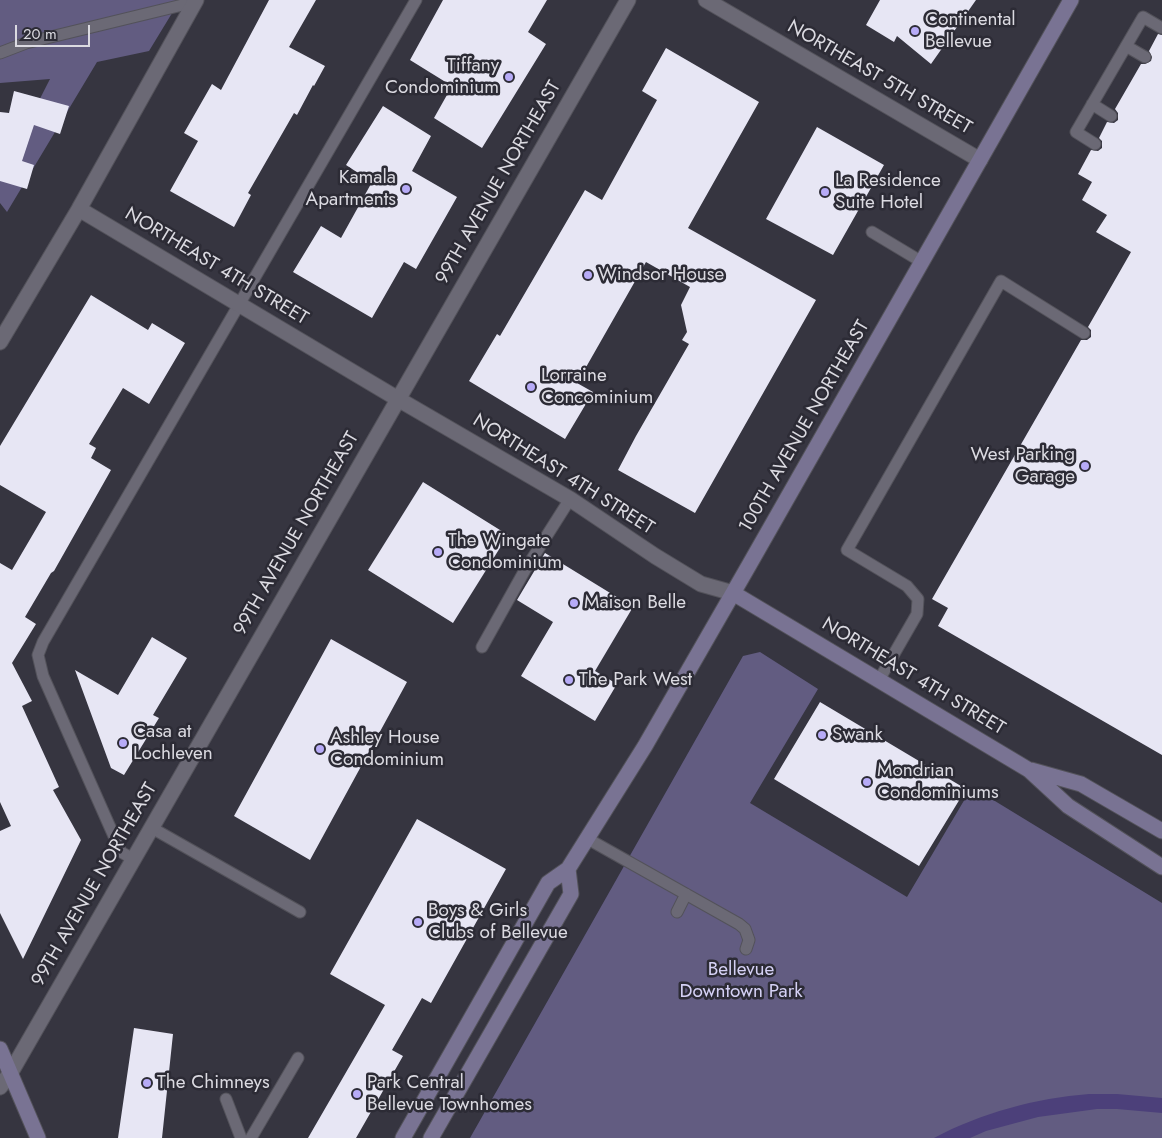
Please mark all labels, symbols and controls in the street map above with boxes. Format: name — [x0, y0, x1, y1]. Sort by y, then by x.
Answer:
place label: Continental Bellevue — [925, 9, 1016, 53]
scale bar — [18, 15, 92, 47]
street label: NORTHEAST 5TH STREET — [783, 16, 975, 140]
text: 20 m — [23, 23, 57, 45]
marker: Continental Bellevue — [909, 25, 921, 37]
place label: Tiffany Condominium — [385, 55, 499, 99]
marker: Tiffany Condominium — [503, 71, 515, 83]
street label: 99TH AVENUE NORTHEAST — [431, 77, 567, 289]
place label: Kamala Apartments — [306, 167, 396, 211]
place label: La Residence Suite Hotel — [835, 170, 941, 214]
marker: Kamala Apartments — [400, 183, 412, 195]
marker: La Residence Suite Hotel — [819, 186, 831, 198]
street label: NORTHEAST 4TH STREET — [120, 203, 312, 331]
place label: Windsor House — [598, 264, 724, 286]
marker: Windsor House — [582, 269, 594, 281]
street label: 100TH AVENUE NORTHEAST — [735, 317, 875, 537]
place label: Lorraine Concominium — [541, 365, 653, 409]
marker: Lorraine Concominium — [525, 381, 537, 393]
street label: NORTHEAST 4TH STREET — [468, 410, 658, 540]
street label: 99TH AVENUE NORTHEAST — [229, 428, 365, 640]
place label: West Parking Garage — [970, 444, 1075, 488]
marker: West Parking Garage — [1079, 460, 1091, 472]
place label: The Wingate Condominium — [448, 530, 562, 574]
marker: The Wingate Condominium — [432, 546, 444, 558]
place label: Maison Belle — [584, 592, 686, 614]
marker: Maison Belle — [568, 597, 580, 609]
street label: NORTHEAST 4TH STREET — [817, 613, 1009, 741]
place label: The Park West — [579, 669, 692, 691]
marker: The Park West — [563, 674, 575, 686]
place label: Casa at Lochleven — [133, 721, 213, 765]
place label: Swank — [832, 724, 883, 746]
place label: Ashley House Condominium — [330, 727, 444, 771]
marker: Swank — [816, 729, 828, 741]
marker: Casa at Lochleven — [117, 737, 129, 749]
marker: Ashley House Condominium — [314, 743, 326, 755]
place label: Mondrian Condominiums — [877, 760, 999, 804]
marker: Mondrian Condominiums — [861, 776, 873, 788]
street label: 99TH AVENUE NORTHEAST — [27, 779, 163, 991]
place label: Boys & Girls Clubs of Bellevue — [428, 900, 568, 944]
marker: Boys & Girls Clubs of Bellevue — [412, 916, 424, 928]
park label: Bellevue Downtown Park — [679, 959, 803, 1003]
place label: The Chimneys — [157, 1072, 270, 1094]
place label: Park Central Bellevue Townhomes — [367, 1072, 532, 1116]
marker: The Chimneys — [141, 1077, 153, 1089]
marker: Park Central Bellevue Townhomes — [351, 1088, 363, 1100]

